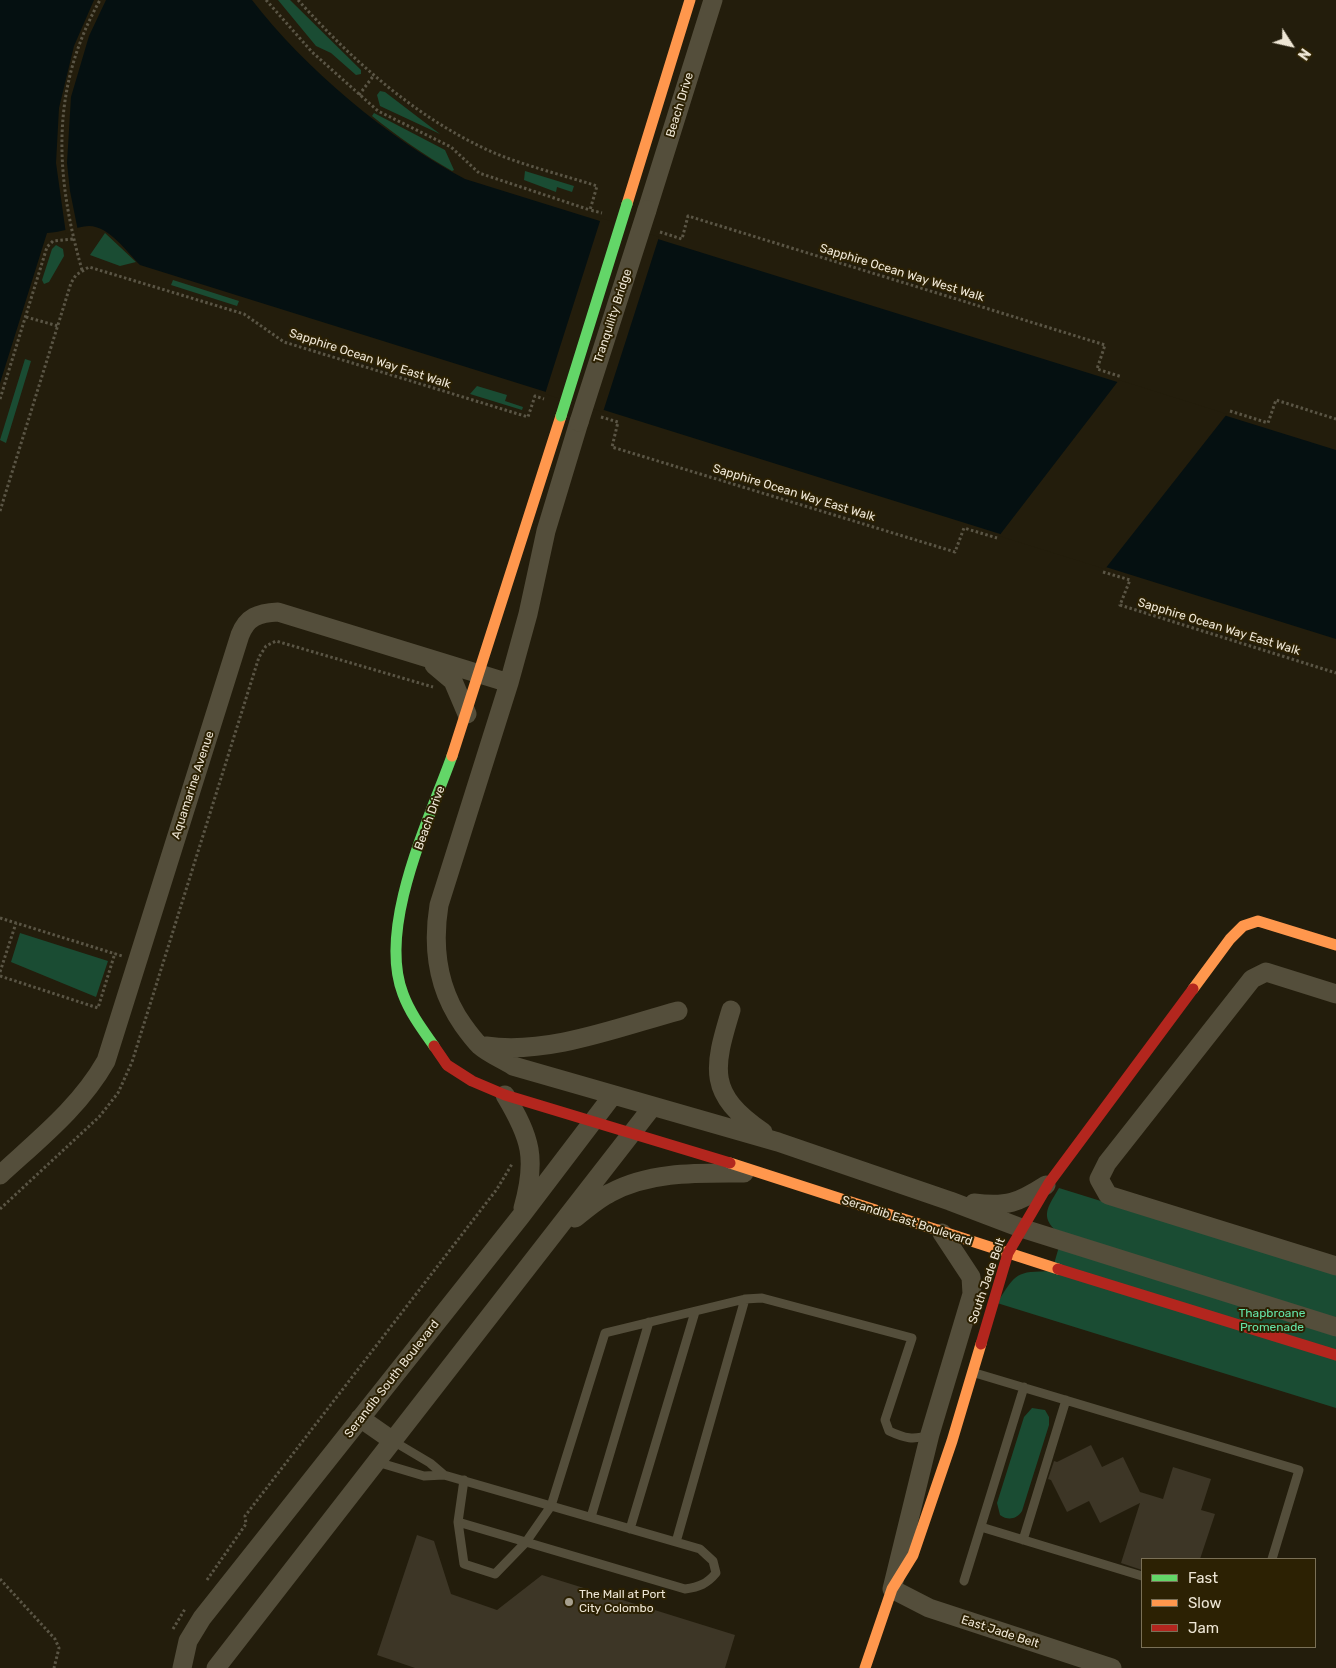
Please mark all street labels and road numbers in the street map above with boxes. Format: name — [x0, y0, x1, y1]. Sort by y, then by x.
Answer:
street label: Beach Drive — [663, 71, 697, 139]
street label: Sapphire Ocean Way West Walk — [818, 241, 986, 305]
street label: Tranquility Bridge — [591, 267, 635, 365]
street label: Sapphire Ocean Way East Walk — [287, 326, 453, 392]
street label: Sapphire Ocean Way East Walk — [711, 461, 877, 525]
street label: Sapphire Ocean Way East Walk — [1136, 595, 1302, 659]
street label: Aquamarine Avenue — [169, 729, 217, 841]
street label: Beach Drive — [412, 784, 448, 852]
street label: Serandib East Boulevard — [840, 1193, 974, 1249]
street label: South Jade Belt — [966, 1236, 1008, 1326]
street label: Serandib South Boulevard — [342, 1317, 442, 1441]
street label: East Jade Belt — [959, 1613, 1041, 1651]

